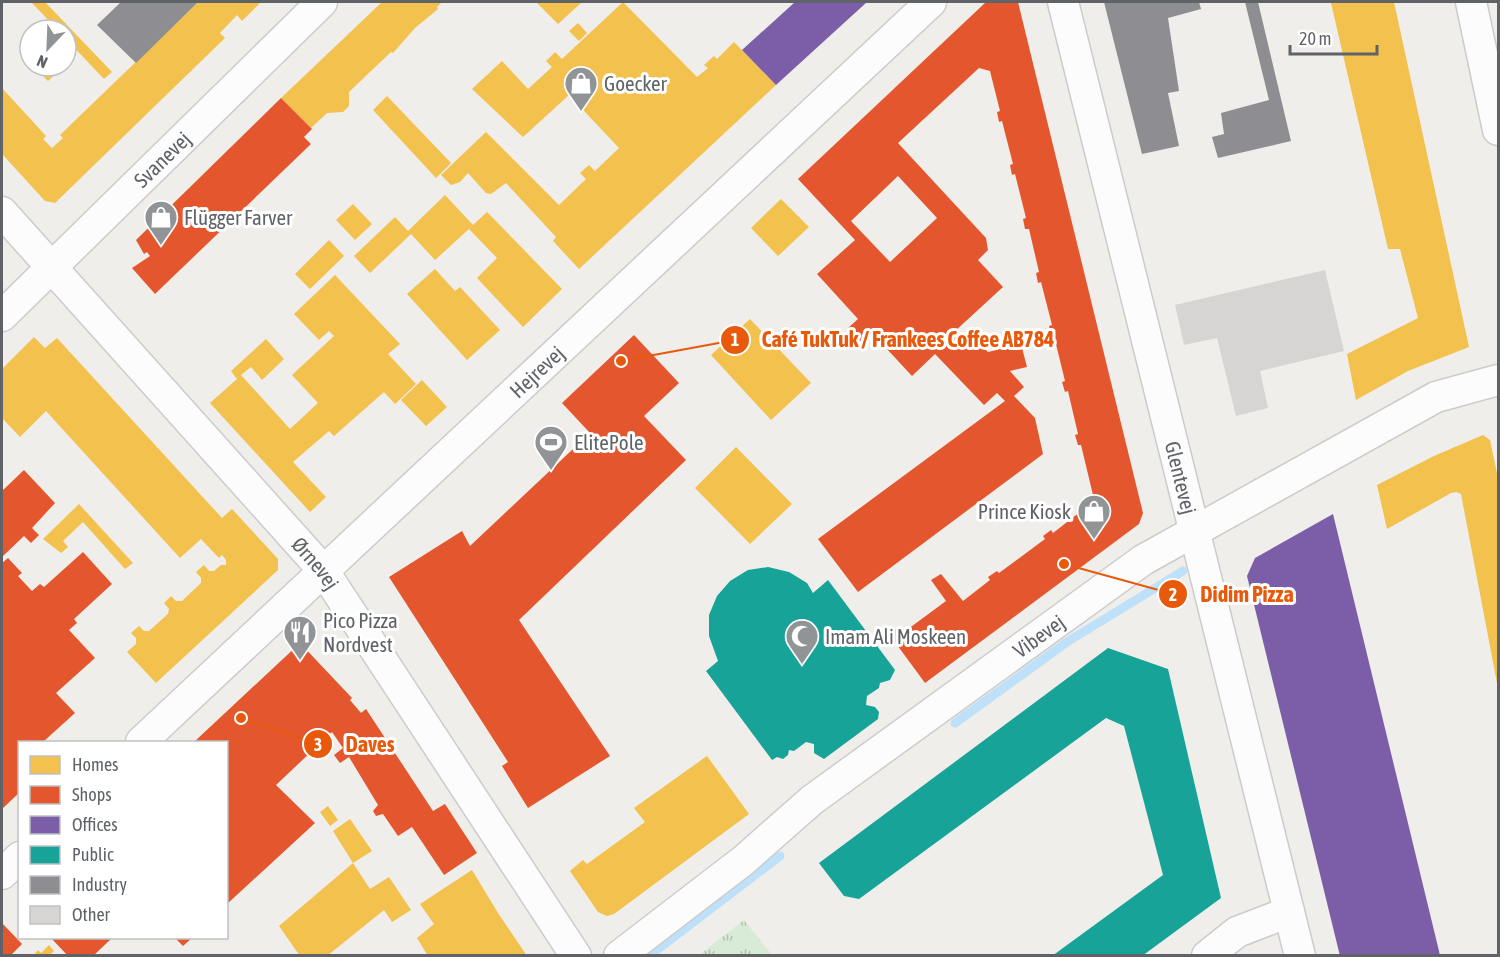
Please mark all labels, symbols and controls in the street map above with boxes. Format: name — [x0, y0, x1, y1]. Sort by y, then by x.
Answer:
north arrow — [18, 18, 78, 78]
scale bar — [1290, 18, 1377, 56]
text: 20 m — [1299, 28, 1331, 49]
text: N — [34, 52, 50, 72]
shop icon: Goecker — [563, 65, 599, 112]
place label: Goecker — [604, 71, 668, 95]
street label: Svanevej — [129, 126, 195, 192]
shop icon: Flügger Farver — [143, 199, 179, 246]
place label: Flügger Farver — [184, 205, 293, 229]
callout: Café TukTuk / Frankees Coffee AB784 — [720, 320, 1066, 360]
text: Café TukTuk / Frankees Coffee AB784 — [762, 326, 1054, 352]
text: 1 — [731, 329, 739, 350]
street label: Hejrevej — [505, 341, 568, 402]
sports icon: ElitePole — [533, 424, 569, 471]
place label: ElitePole — [574, 430, 644, 454]
street label: Glentevej — [1161, 439, 1202, 516]
shop icon: Prince Kiosk — [1076, 493, 1112, 540]
place label: Prince Kiosk — [978, 499, 1071, 523]
street label: Ørnevej — [287, 532, 344, 594]
callout: Didim Pizza — [1158, 574, 1305, 614]
text: Didim Pizza — [1200, 581, 1294, 607]
text: 2 — [1169, 584, 1177, 605]
place label: Pico Pizza Nordvest — [323, 608, 398, 656]
street label: Vibevej — [1008, 609, 1069, 662]
restaurant icon: Pico Pizza Nordvest — [282, 614, 318, 661]
mosque icon: Imam Ali Moskeen — [784, 618, 820, 665]
place label: Imam Ali Moskeen — [825, 624, 966, 648]
callout: Daves — [303, 724, 406, 764]
text: Daves — [345, 731, 395, 757]
text: 3 — [314, 734, 322, 755]
legend — [18, 741, 228, 939]
text: Homes — [72, 754, 118, 775]
text: Shops — [72, 784, 112, 805]
text: Offices — [72, 814, 118, 835]
text: Public — [72, 844, 114, 865]
text: Industry — [72, 874, 127, 895]
text: Other — [72, 904, 111, 925]

